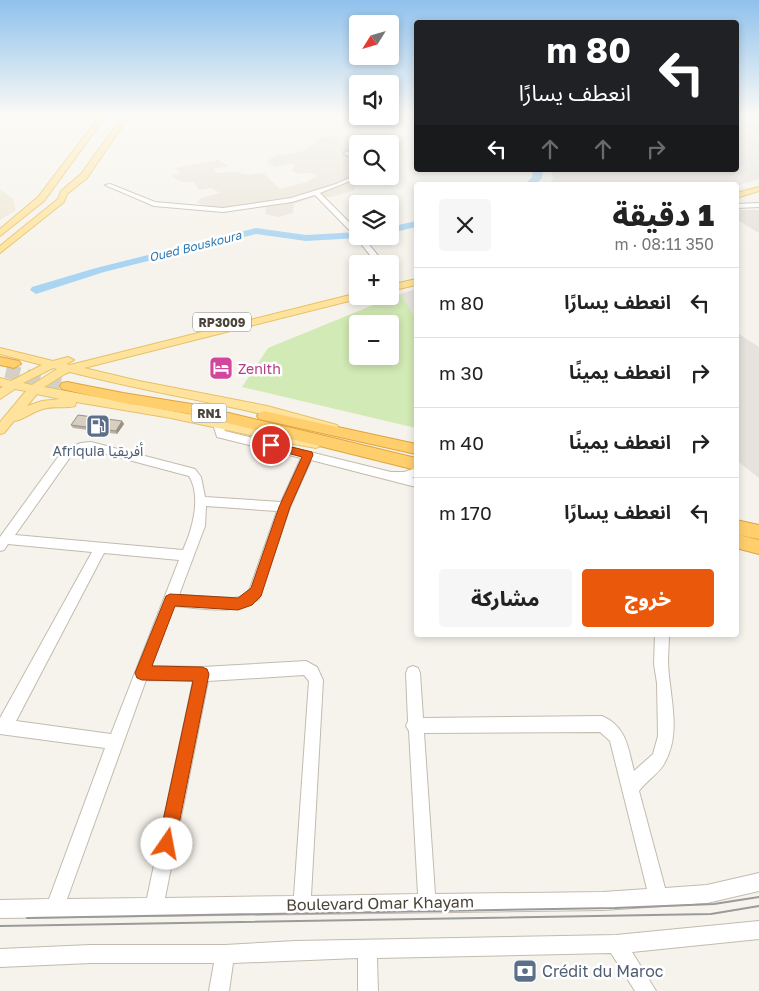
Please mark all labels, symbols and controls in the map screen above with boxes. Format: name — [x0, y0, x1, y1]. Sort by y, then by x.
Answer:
north arrow — [349, 15, 399, 65]
map controls — [349, 15, 399, 365]
text: 80 m — [546, 29, 631, 71]
icon: left — [649, 40, 714, 105]
button: sound — [349, 75, 399, 125]
text: انعطف يسارًا — [519, 79, 631, 106]
button: search — [349, 135, 399, 185]
icon: left — [483, 135, 511, 163]
icon: ahead — [536, 135, 564, 163]
icon: ahead — [589, 135, 617, 163]
icon: right — [642, 135, 670, 163]
button: layers — [349, 195, 399, 245]
text: 1 دقيقة — [612, 197, 714, 233]
button: close — [439, 199, 491, 251]
water label: Oued Bouskoura — [147, 227, 244, 265]
text: 350 m · 08:11 — [614, 234, 714, 254]
button: + — [349, 255, 399, 305]
icon: left — [686, 289, 714, 317]
text: انعطف يسارًا — [564, 290, 671, 313]
text: 80 m — [439, 291, 484, 314]
road number: RP3009 — [193, 313, 251, 332]
button: − — [349, 315, 399, 365]
hotel icon: Zenith — [208, 355, 234, 381]
icon: right — [686, 359, 714, 387]
place label: Zenith — [238, 360, 281, 377]
text: انعطف يمينًا — [569, 360, 671, 383]
text: 30 m — [439, 361, 484, 384]
road number: RN1 — [192, 403, 226, 422]
fuel station icon: Afriquia أفريقيا — [85, 413, 111, 439]
pin — [250, 424, 292, 466]
icon: right — [686, 429, 714, 457]
text: انعطف يمينًا — [569, 430, 671, 453]
icon: arrive — [257, 431, 285, 459]
text: 40 m — [439, 431, 484, 454]
place label: Afriquia أفريقيا — [53, 442, 144, 460]
icon: left — [686, 499, 714, 527]
text: انعطف يسارًا — [564, 500, 671, 523]
text: 170 m — [439, 501, 492, 524]
button: مشاركة — [439, 569, 572, 627]
button: خروج — [582, 569, 714, 627]
position arrow — [140, 817, 192, 869]
street label: Boulevard Omar Khayam — [286, 891, 474, 915]
bank icon: Crédit du Maroc — [512, 958, 538, 984]
place label: Crédit du Maroc — [542, 961, 664, 981]

